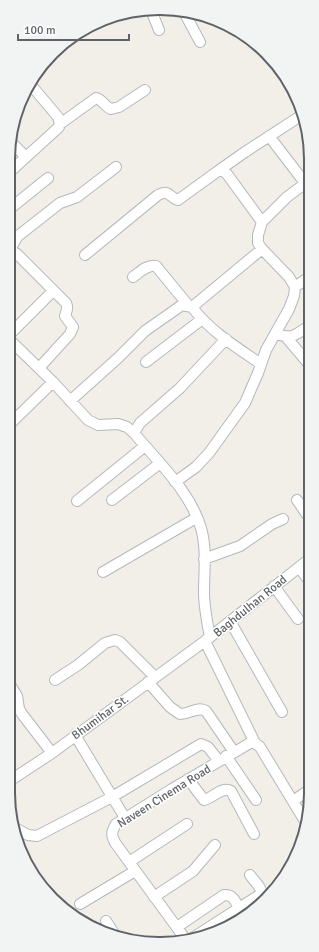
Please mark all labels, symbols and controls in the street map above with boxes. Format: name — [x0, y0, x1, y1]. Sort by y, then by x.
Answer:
scale bar — [18, 16, 129, 42]
text: 100 m — [24, 23, 56, 38]
street label: Baghdulhan Road — [211, 572, 290, 641]
street label: Bhumihar St. — [69, 692, 132, 743]
street label: Naveen Cinema Road — [115, 762, 214, 831]

